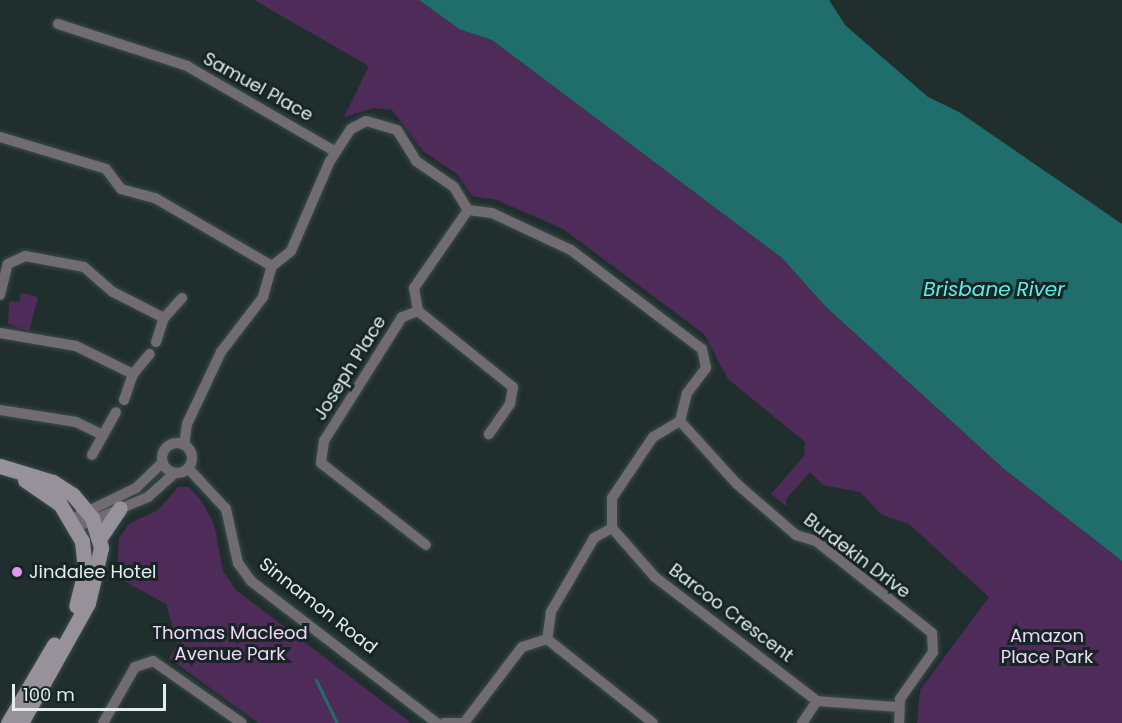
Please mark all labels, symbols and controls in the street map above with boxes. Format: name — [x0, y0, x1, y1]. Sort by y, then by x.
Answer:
street label: Samuel Place — [199, 48, 317, 126]
water label: Brisbane River — [923, 277, 1065, 301]
street label: Joseph Place — [309, 312, 391, 424]
street label: Burdekin Drive — [799, 509, 915, 603]
street label: Sinnamon Road — [255, 553, 381, 659]
street label: Barcoo Crescent — [665, 559, 797, 667]
place label: Jindalee Hotel — [29, 561, 156, 583]
marker: Jindalee Hotel — [10, 565, 24, 579]
park label: Thomas Macleod Avenue Park — [152, 623, 308, 666]
park label: Amazon Place Park — [1001, 626, 1093, 668]
scale bar — [15, 672, 170, 710]
text: 100 m — [23, 682, 75, 707]

